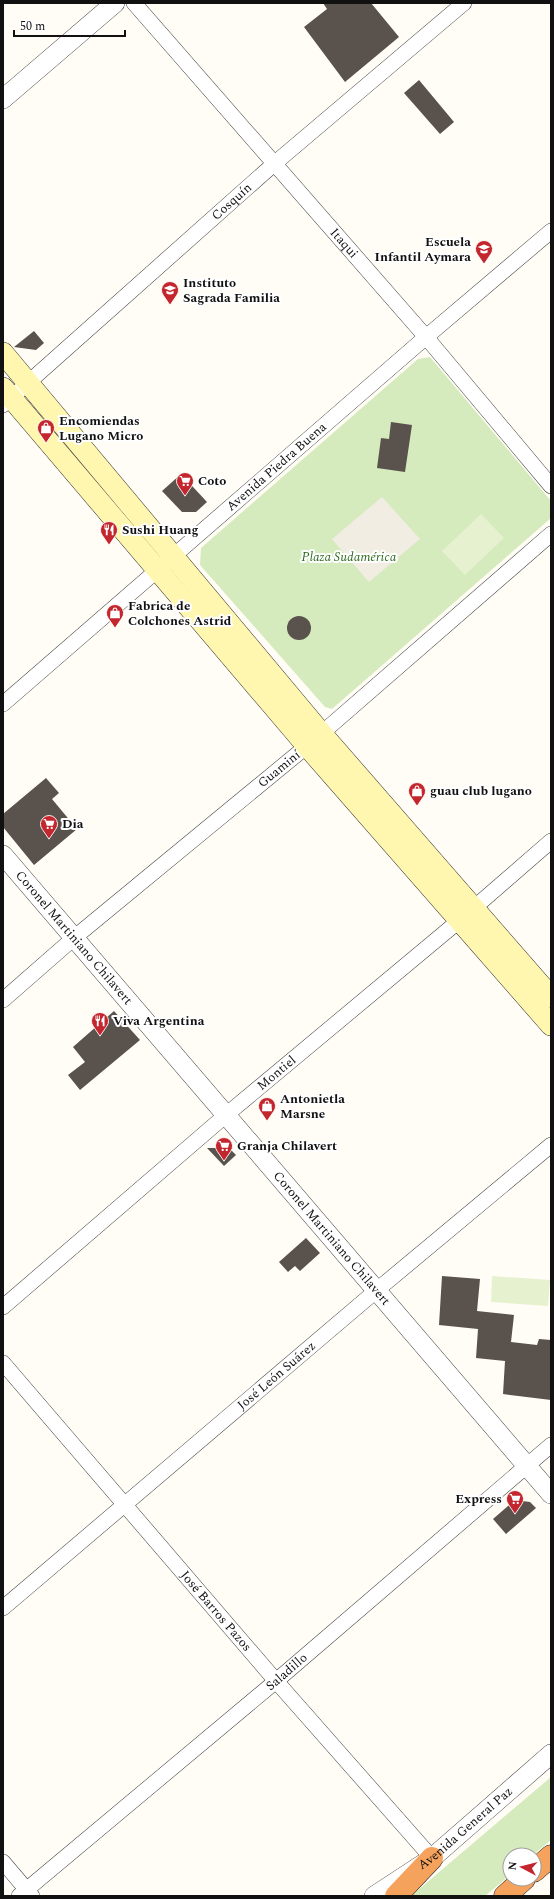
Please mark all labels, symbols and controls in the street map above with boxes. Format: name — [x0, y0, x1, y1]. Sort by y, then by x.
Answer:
scale bar — [14, 12, 125, 38]
text: 50 m — [20, 17, 45, 36]
street label: Cosquín — [207, 178, 257, 225]
street label: Itaqui — [325, 224, 363, 263]
place label: Escuela Infantil Aymara — [375, 232, 471, 267]
school or university icon: Escuela Infantil Aymara — [474, 239, 494, 264]
place label: Instituto Sagrada Familia — [183, 273, 280, 308]
school or university icon: Instituto Sagrada Familia — [160, 280, 180, 305]
place label: Encomiendas Lugano Micro — [59, 411, 143, 446]
street label: Avenida Piedra Buena — [222, 417, 331, 516]
shop icon: Encomiendas Lugano Micro — [36, 418, 56, 443]
supermarket icon: Coto — [175, 471, 195, 496]
place label: Coto — [198, 471, 226, 491]
restaurant icon: Sushi Huang — [99, 520, 119, 545]
place label: Sushi Huang — [122, 520, 199, 540]
park label: Plaza Sudamérica — [302, 547, 397, 567]
place label: Fabrica de Colchones Astrid — [128, 596, 232, 631]
shop icon: Fabrica de Colchones Astrid — [105, 603, 125, 628]
street label: Guaminí — [253, 745, 306, 793]
shop icon: guau club lugano — [407, 781, 427, 806]
place label: guau club lugano — [430, 781, 532, 801]
supermarket icon: Dia — [39, 814, 59, 839]
place label: Dia — [62, 814, 84, 834]
street label: Coronel Martiniano Chilavert — [10, 866, 138, 1010]
restaurant icon: Viva Argentina — [90, 1011, 110, 1036]
place label: Viva Argentina — [113, 1011, 205, 1031]
street label: Montiel — [252, 1050, 301, 1095]
place label: Antonietla Marsne — [280, 1089, 345, 1124]
shop icon: Antonietla Marsne — [257, 1096, 277, 1121]
supermarket icon: Granja Chilavert — [214, 1136, 234, 1161]
place label: Granja Chilavert — [237, 1136, 337, 1156]
street label: Coronel Martiniano Chilavert — [268, 1167, 395, 1310]
street label: José León Suárez — [233, 1336, 320, 1415]
place label: Express — [455, 1489, 502, 1509]
supermarket icon: Express — [505, 1489, 525, 1514]
street label: José Barros Pazos — [175, 1566, 257, 1656]
street label: Saladillo — [261, 1648, 312, 1696]
street label: Avenida General Paz — [414, 1782, 517, 1875]
north arrow — [502, 1847, 542, 1887]
text: N — [504, 1860, 522, 1871]

